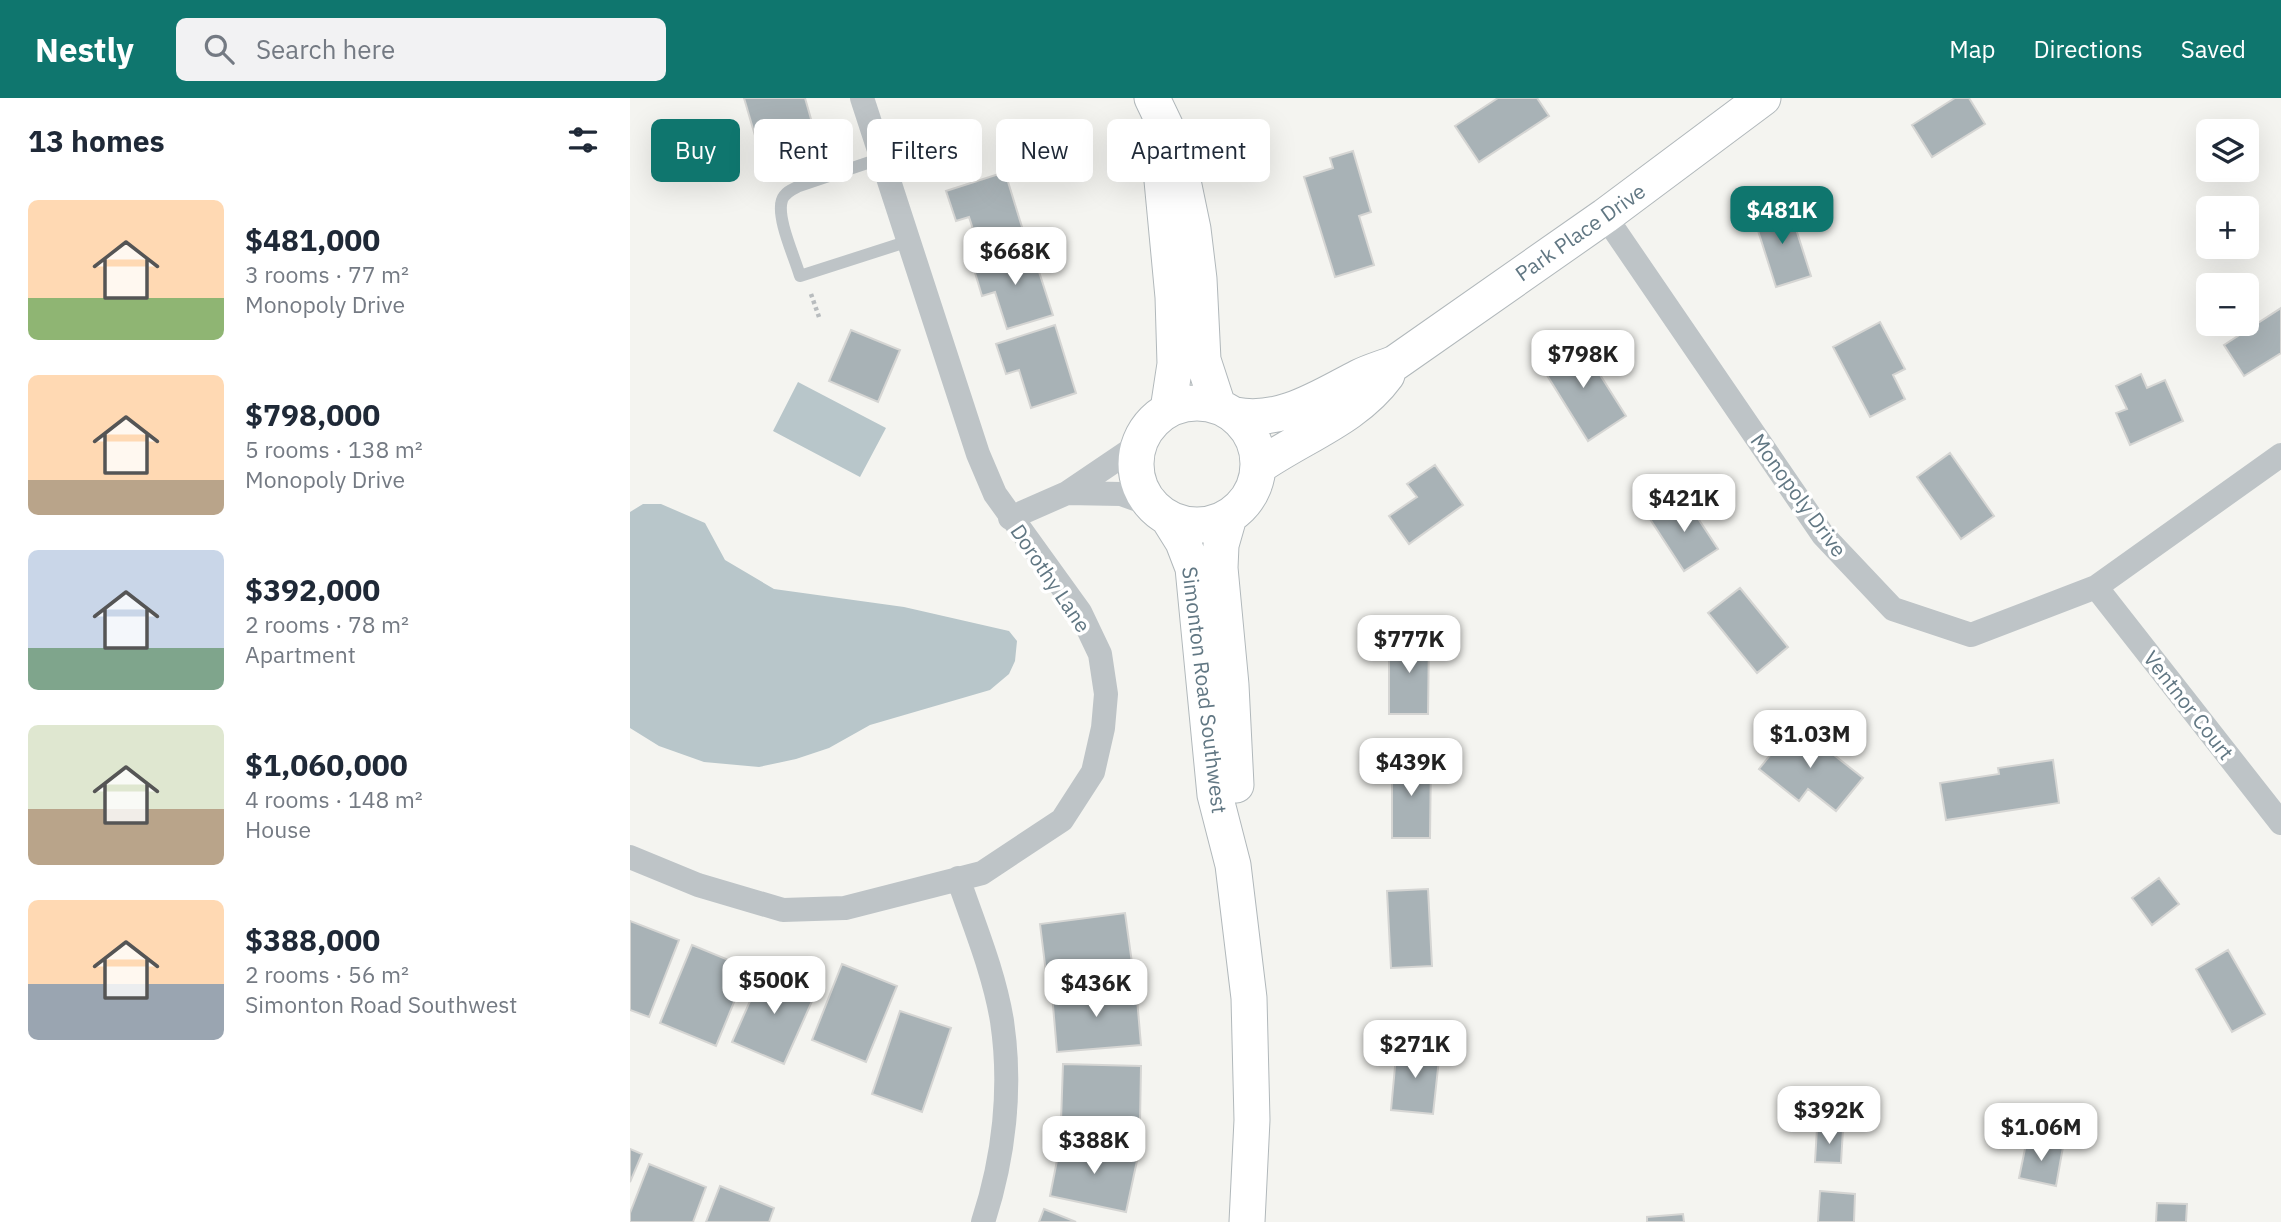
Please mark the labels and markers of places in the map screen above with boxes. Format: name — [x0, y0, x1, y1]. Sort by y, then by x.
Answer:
pin: $481K — [1733, 186, 1831, 246]
pin: $668K — [966, 228, 1064, 287]
pin: $798K — [1534, 330, 1632, 390]
pin: $421K — [1635, 474, 1733, 534]
pin: $777K — [1360, 616, 1458, 675]
pin: $1.03M — [1753, 710, 1867, 770]
pin: $439K — [1362, 738, 1460, 798]
pin: $500K — [725, 956, 823, 1016]
pin: $436K — [1047, 960, 1145, 1019]
pin: $271K — [1366, 1020, 1464, 1080]
pin: $392K — [1780, 1086, 1878, 1146]
pin: $1.06M — [1984, 1104, 2098, 1163]
pin: $388K — [1045, 1116, 1143, 1176]

